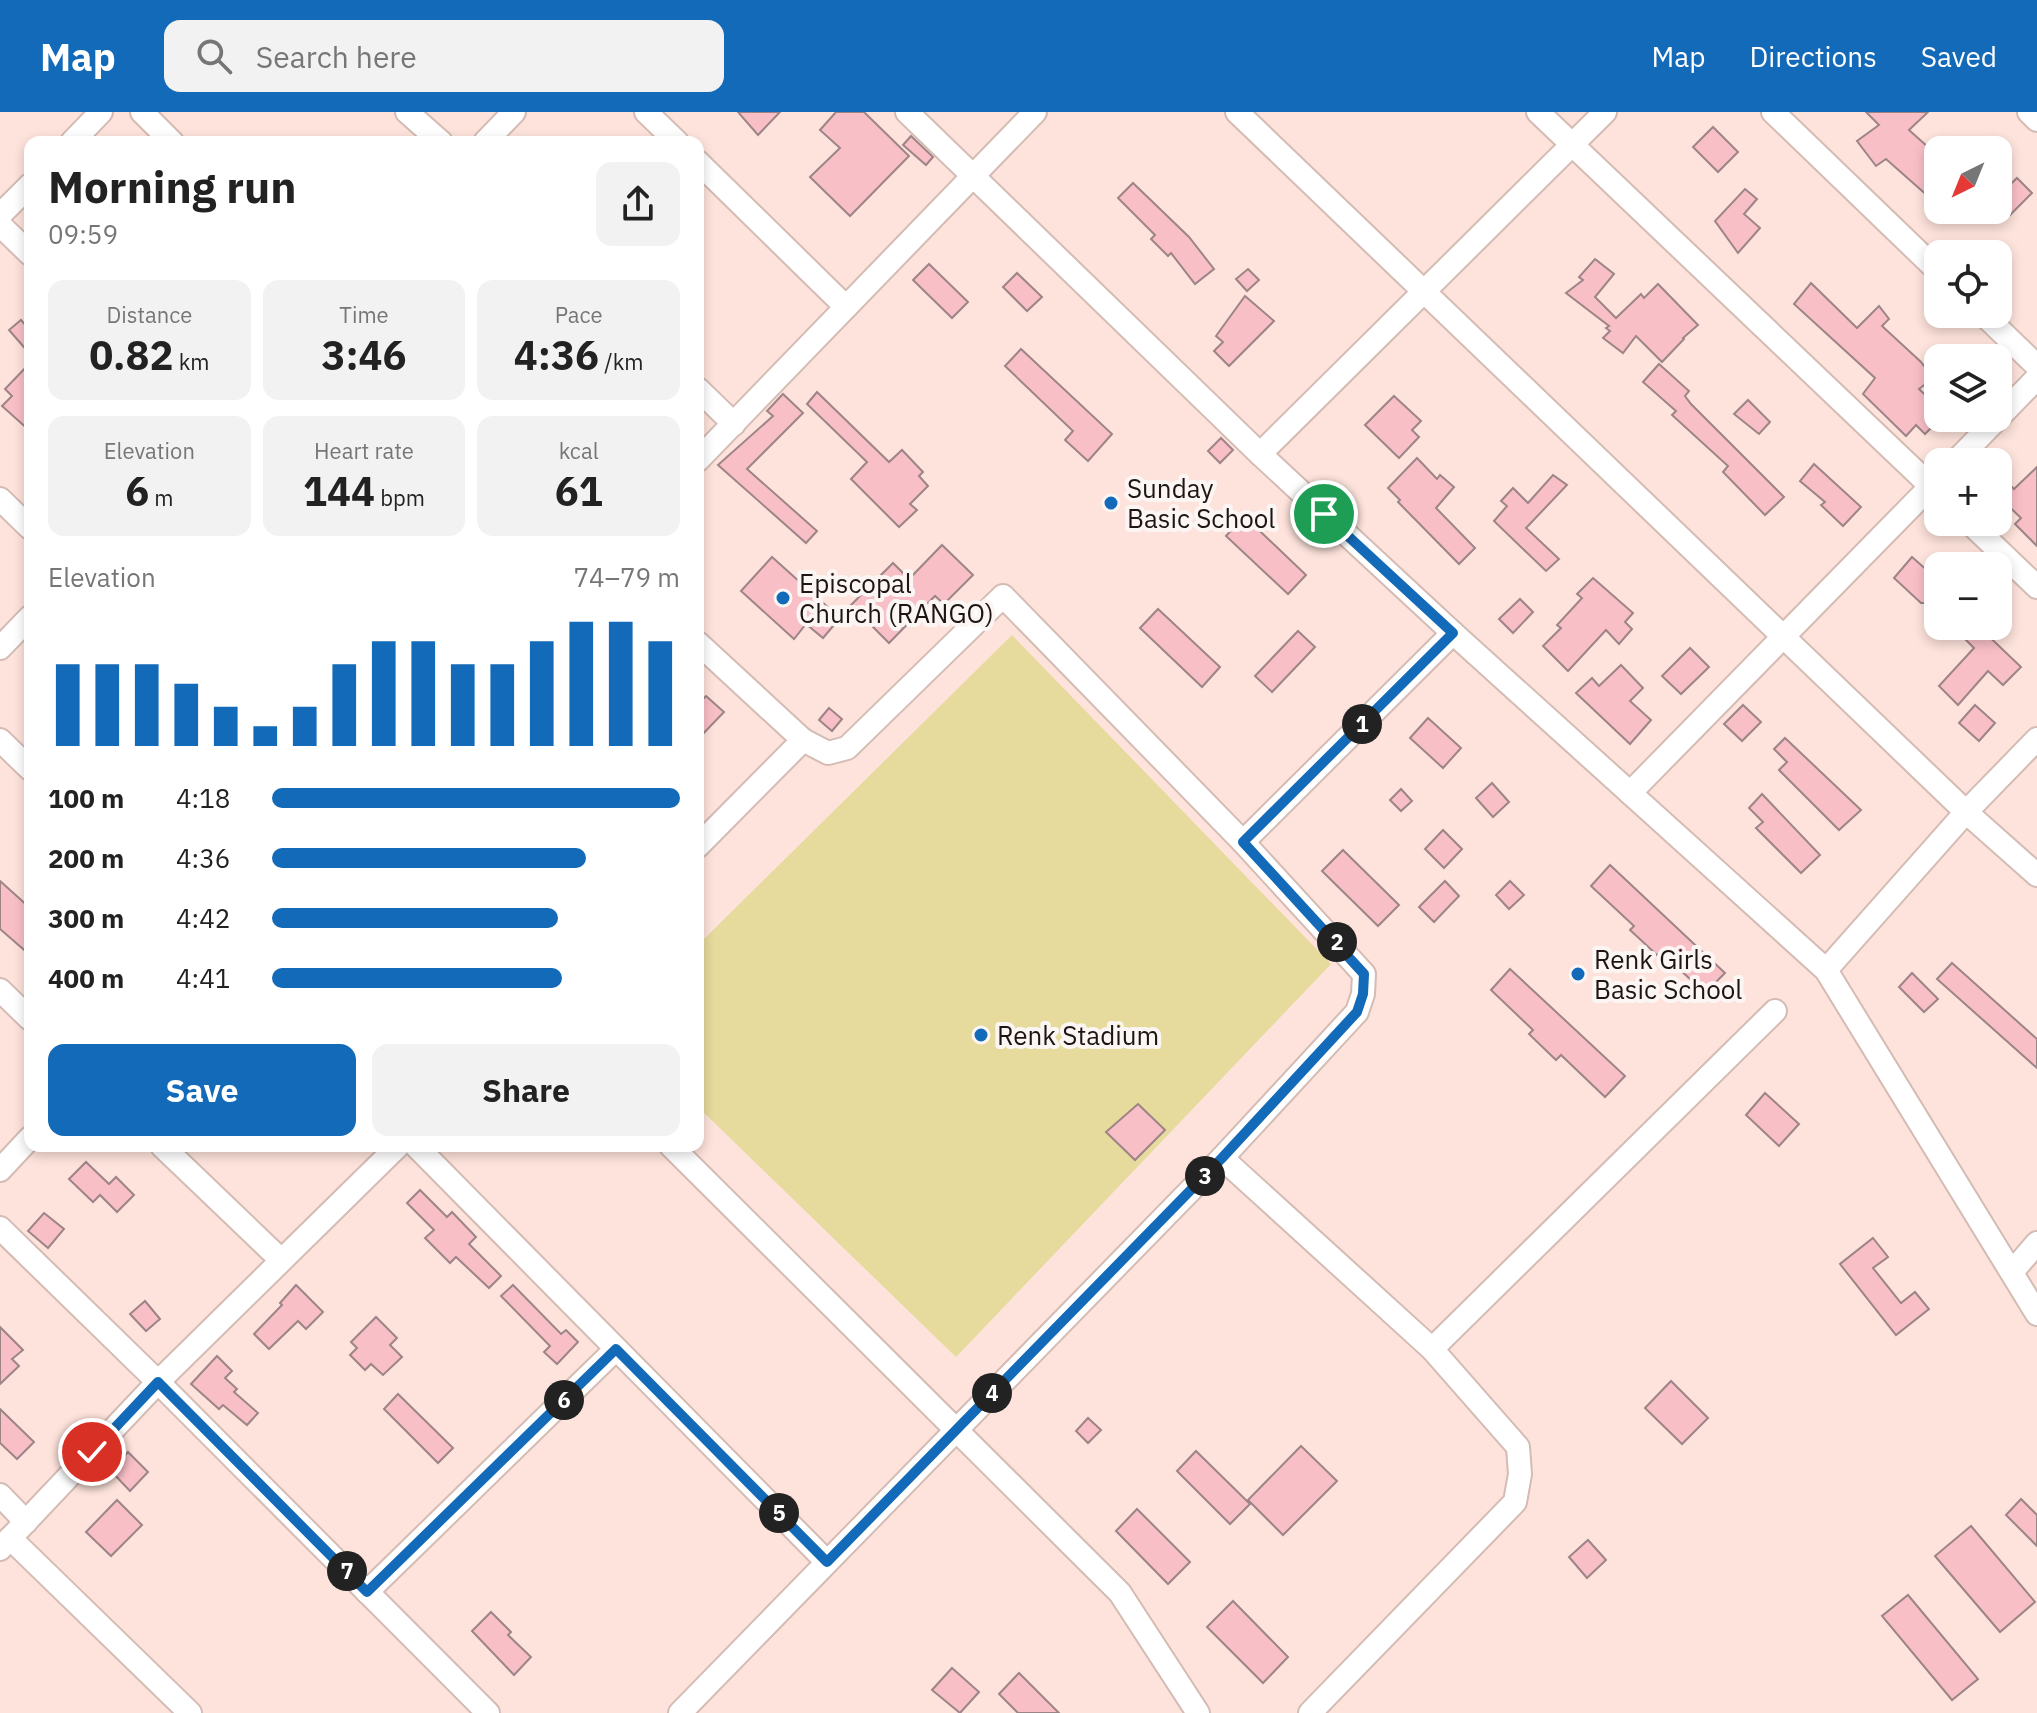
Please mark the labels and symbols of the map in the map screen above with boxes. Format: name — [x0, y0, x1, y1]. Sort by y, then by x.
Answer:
north arrow — [1924, 136, 2012, 224]
place label: Sunday Basic School — [1127, 471, 1275, 535]
pin — [1290, 480, 1358, 548]
marker: Sunday Basic School — [1102, 494, 1120, 512]
place label: Episcopal Church (RANGO) — [799, 566, 994, 630]
marker: Episcopal Church (RANGO) — [774, 589, 792, 607]
pin: 1 — [1342, 704, 1382, 744]
pin: 2 — [1317, 922, 1357, 962]
place label: Renk Girls Basic School — [1594, 942, 1742, 1006]
marker: Renk Girls Basic School — [1569, 965, 1587, 983]
place label: Renk Stadium — [997, 1018, 1159, 1052]
marker: Renk Stadium — [972, 1026, 990, 1044]
pin: 3 — [1185, 1156, 1225, 1196]
pin: 4 — [972, 1373, 1012, 1413]
pin: 6 — [544, 1380, 584, 1420]
pin — [58, 1418, 126, 1486]
pin: 5 — [759, 1493, 799, 1533]
pin: 7 — [327, 1551, 367, 1591]

